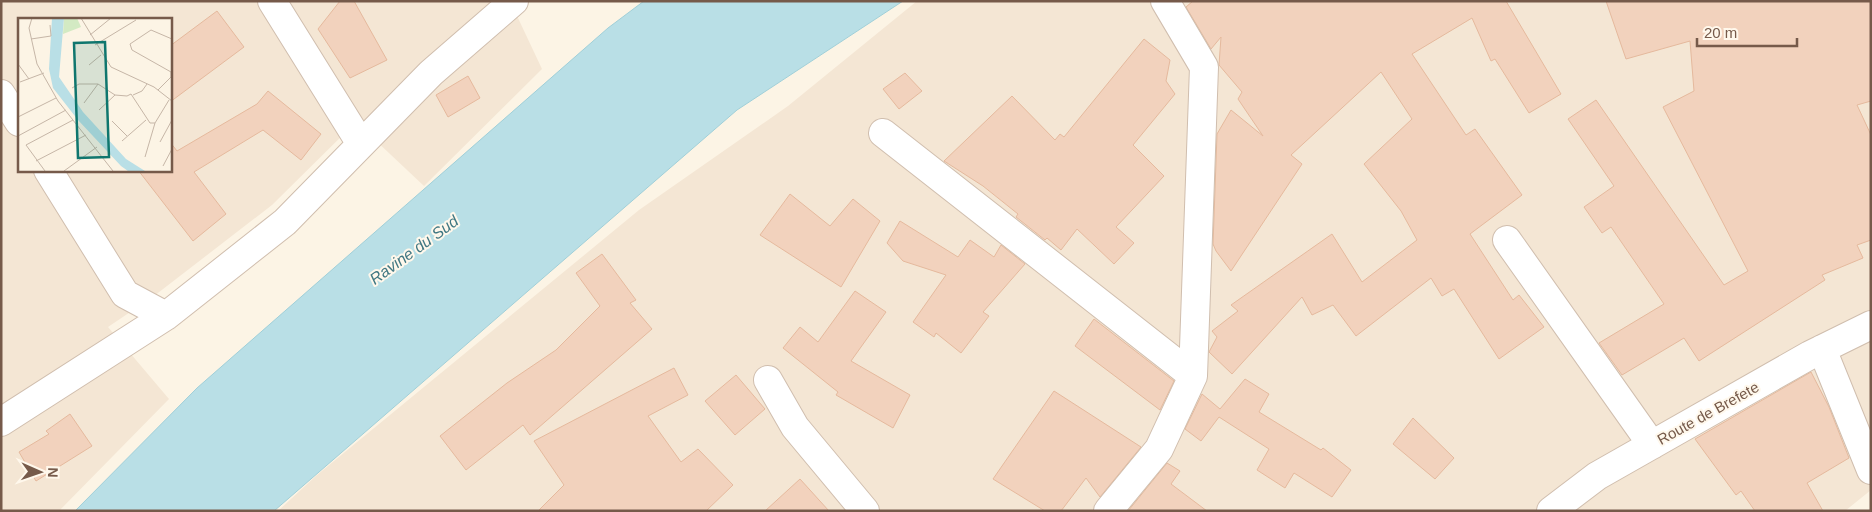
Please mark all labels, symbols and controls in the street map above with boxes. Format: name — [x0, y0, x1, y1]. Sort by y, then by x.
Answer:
scale bar — [1697, 15, 1797, 47]
inset map — [18, 18, 171, 171]
text: 20 m — [1704, 24, 1737, 41]
water label: Ravine du Sud — [367, 212, 462, 288]
street label: Route de Brefete — [1654, 378, 1762, 448]
north arrow — [15, 447, 65, 497]
text: N — [45, 467, 61, 478]

